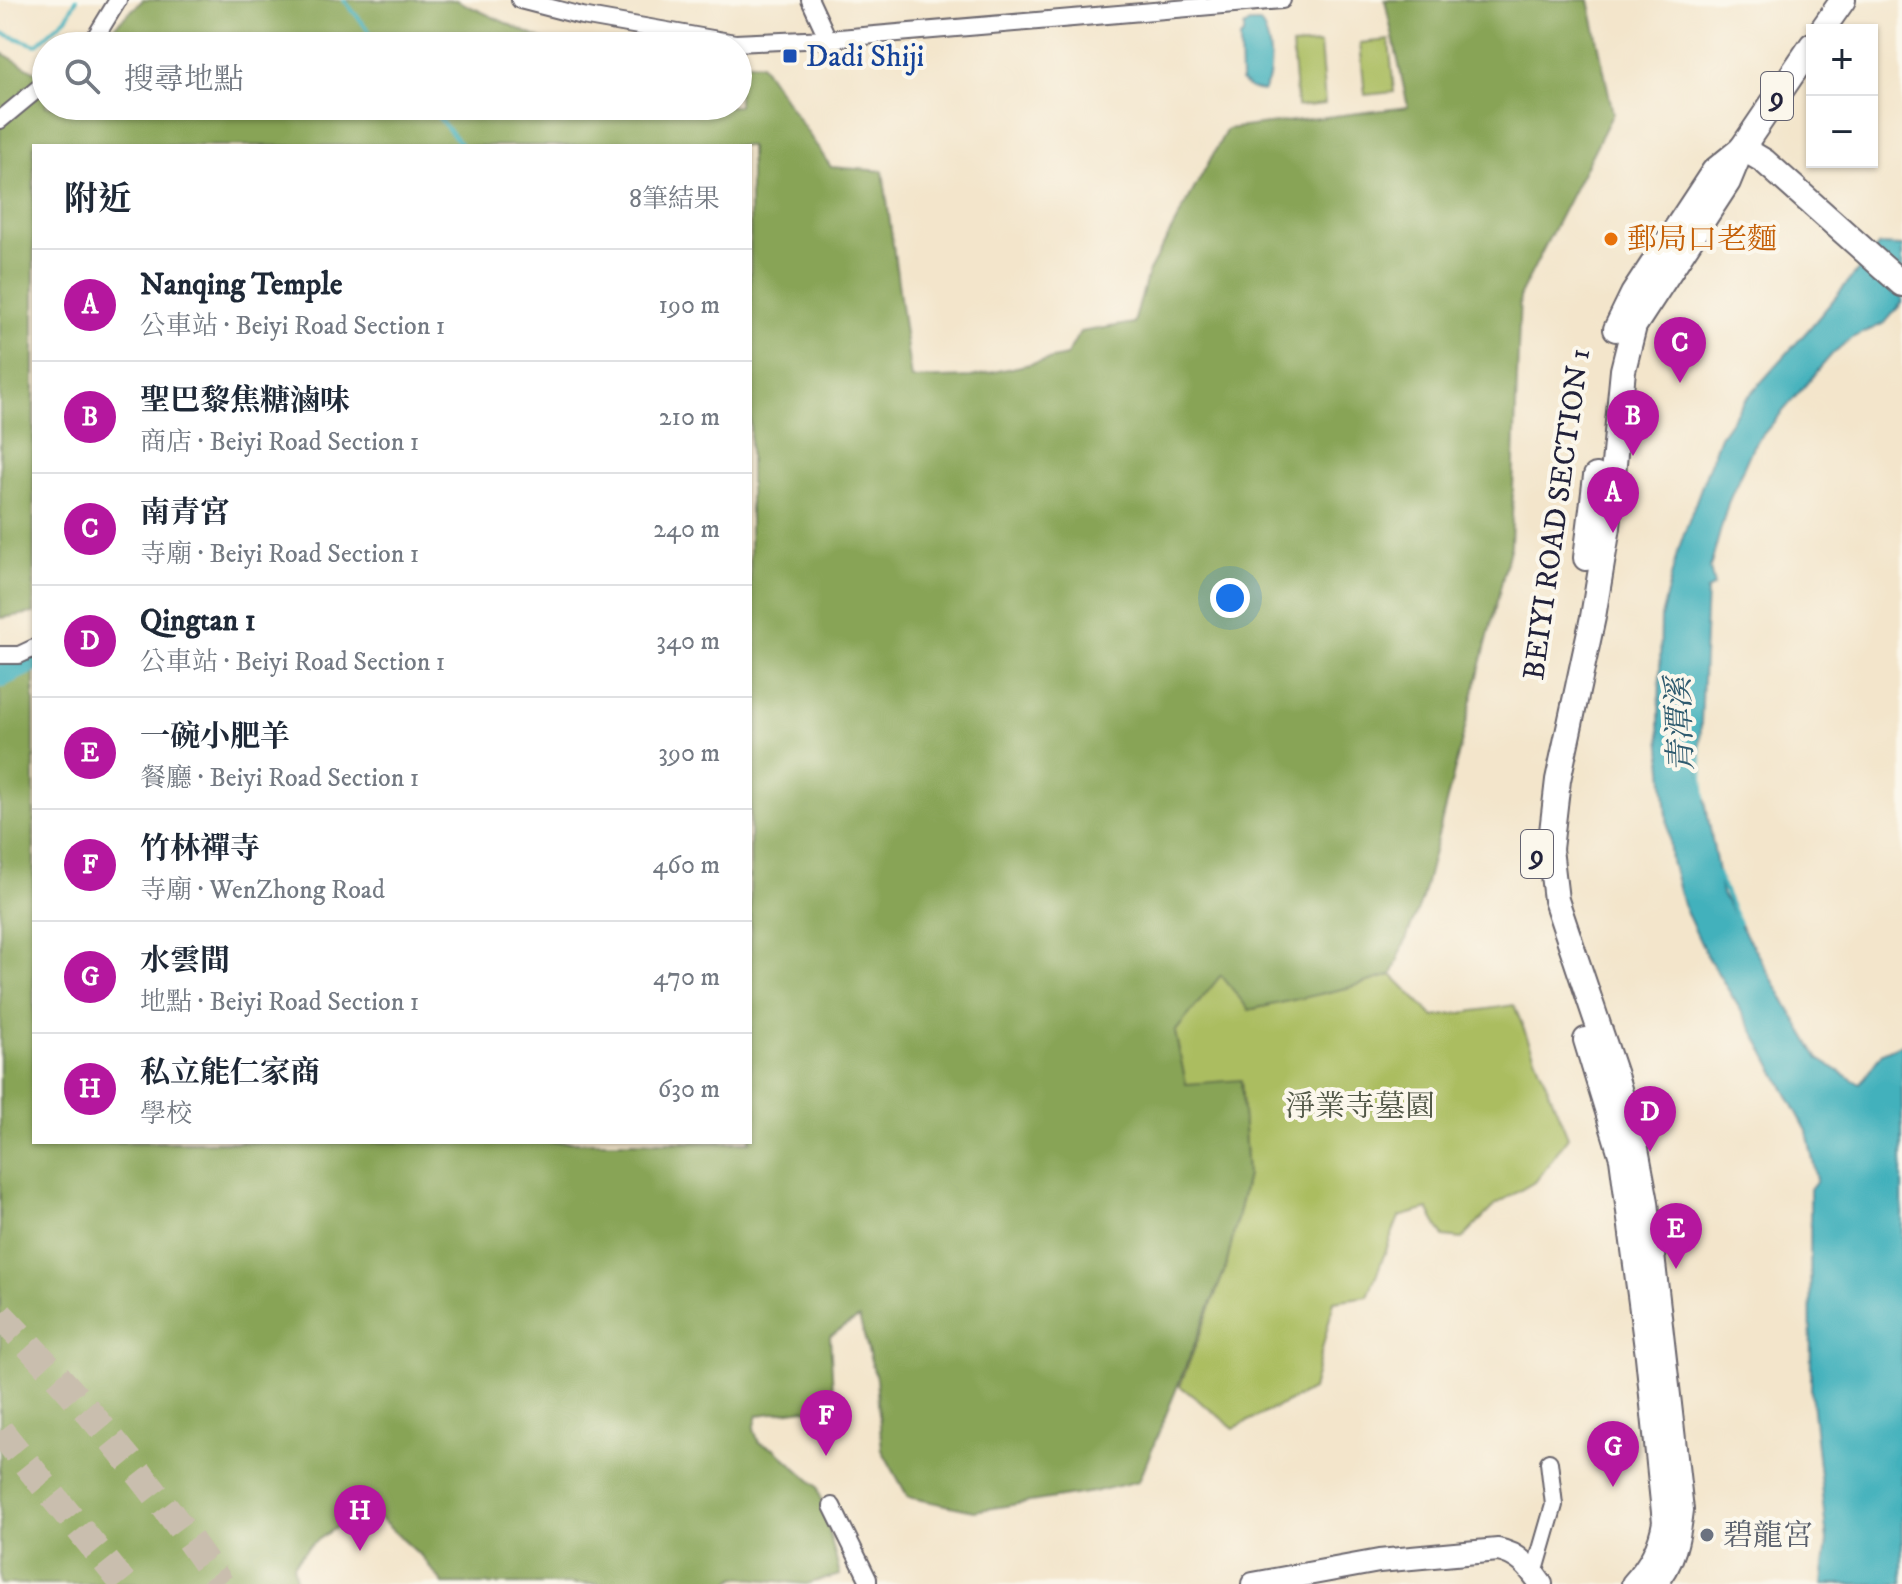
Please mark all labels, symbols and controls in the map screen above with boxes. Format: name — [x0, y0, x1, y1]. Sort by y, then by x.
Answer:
map controls — [1806, 24, 1878, 168]
button: + — [1806, 24, 1878, 96]
search box — [32, 32, 752, 120]
place label: Dadi Shiji — [806, 39, 924, 76]
marker: Dadi Shiji — [781, 47, 799, 65]
icon: search — [60, 54, 104, 98]
text: 搜尋地點 — [124, 62, 244, 99]
road number: 9 — [1761, 72, 1793, 120]
button: − — [1806, 96, 1878, 168]
text: 附近 — [64, 179, 132, 221]
text: 8筆結果 — [629, 183, 720, 216]
place label: 郵局口老麵 — [1627, 222, 1777, 259]
marker: 郵局口老麵 — [1602, 230, 1620, 248]
text: Nanqing Temple — [140, 267, 342, 304]
text: A — [82, 289, 98, 322]
text: 190 m — [658, 289, 720, 322]
text: 公車站 · Beiyi Road Section 1 — [140, 310, 445, 343]
pin: C — [1654, 317, 1706, 383]
street label: BEIYI ROAD SECTION 1 — [1516, 346, 1599, 682]
text: 聖巴黎焦糖滷味 — [140, 383, 350, 420]
pin: B — [1607, 390, 1659, 456]
text: B — [82, 401, 98, 434]
text: 210 m — [659, 401, 720, 434]
text: 商店 · Beiyi Road Section 1 — [140, 426, 419, 459]
pin: A — [1587, 467, 1639, 533]
text: 南青宮 — [140, 495, 230, 532]
text: C — [81, 513, 99, 546]
text: 240 m — [653, 513, 720, 546]
text: 寺廟 · Beiyi Road Section 1 — [140, 538, 419, 571]
your location — [1210, 578, 1250, 618]
text: Qingtan 1 — [140, 603, 256, 640]
text: D — [80, 625, 100, 658]
text: 340 m — [656, 625, 720, 658]
text: 公車站 · Beiyi Road Section 1 — [140, 646, 445, 679]
water label: 青潭溪 — [1659, 673, 1703, 774]
text: 一碗小肥羊 — [140, 719, 290, 756]
text: E — [81, 737, 99, 770]
text: 390 m — [658, 737, 720, 770]
text: 餐廳 · Beiyi Road Section 1 — [140, 762, 419, 795]
road number: 9 — [1521, 830, 1553, 878]
text: 竹林禪寺 — [140, 831, 260, 868]
text: F — [82, 849, 98, 882]
text: 460 m — [652, 849, 720, 882]
text: 寺廟 · WenZhong Road — [140, 874, 385, 907]
text: 水雲間 — [140, 943, 230, 980]
text: G — [81, 961, 99, 994]
text: 470 m — [653, 961, 720, 994]
text: 地點 · Beiyi Road Section 1 — [140, 986, 419, 1019]
text: 私立能仁家商 — [140, 1055, 320, 1092]
text: H — [79, 1073, 101, 1106]
text: 630 m — [658, 1073, 720, 1106]
pin: D — [1624, 1086, 1676, 1152]
park label: 淨業寺墓園 — [1285, 1089, 1435, 1126]
text: 學校 — [140, 1098, 192, 1131]
pin: E — [1650, 1203, 1702, 1269]
pin: F — [800, 1390, 852, 1456]
pin: G — [1587, 1421, 1639, 1487]
pin: H — [334, 1485, 386, 1551]
place label: 碧龍宮 — [1723, 1518, 1813, 1555]
marker: 碧龍宮 — [1698, 1526, 1716, 1544]

